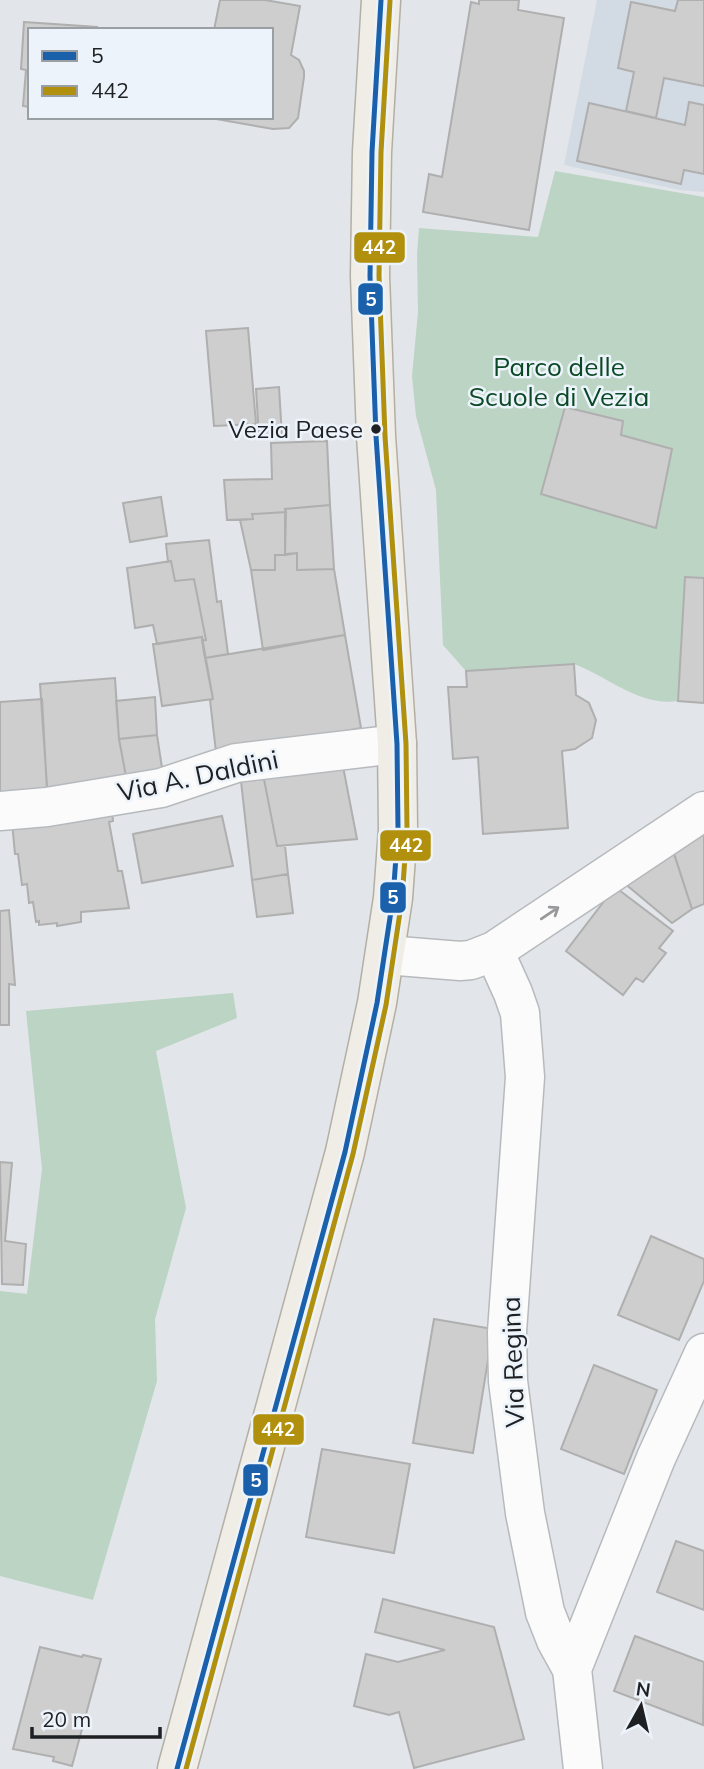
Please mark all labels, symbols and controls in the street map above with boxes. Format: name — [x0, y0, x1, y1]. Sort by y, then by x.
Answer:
legend — [28, 28, 273, 119]
text: 5 — [91, 42, 104, 68]
text: 442 — [91, 77, 129, 103]
line badge: 442 — [353, 231, 406, 264]
text: 442 — [362, 235, 396, 259]
line badge: 5 — [357, 282, 384, 316]
text: 5 — [365, 287, 377, 311]
park label: Parco delle Scuole di Vezia — [469, 350, 649, 413]
place label: Vezia Paese — [228, 414, 363, 444]
marker: Vezia Paese — [369, 422, 383, 436]
street label: Via A. Daldini — [115, 742, 281, 809]
line badge: 442 — [379, 829, 432, 862]
text: 442 — [389, 833, 423, 857]
line badge: 5 — [379, 881, 407, 914]
text: 5 — [387, 885, 399, 909]
one-way arrow — [540, 906, 559, 920]
street label: Via Regina — [494, 1296, 531, 1428]
line badge: 442 — [252, 1413, 305, 1446]
text: 442 — [261, 1417, 295, 1441]
line badge: 5 — [242, 1463, 269, 1497]
text: 5 — [250, 1468, 262, 1492]
north arrow — [606, 1671, 676, 1741]
text: N — [635, 1676, 652, 1702]
scale bar — [32, 1696, 159, 1740]
text: 20 m — [42, 1706, 91, 1732]

